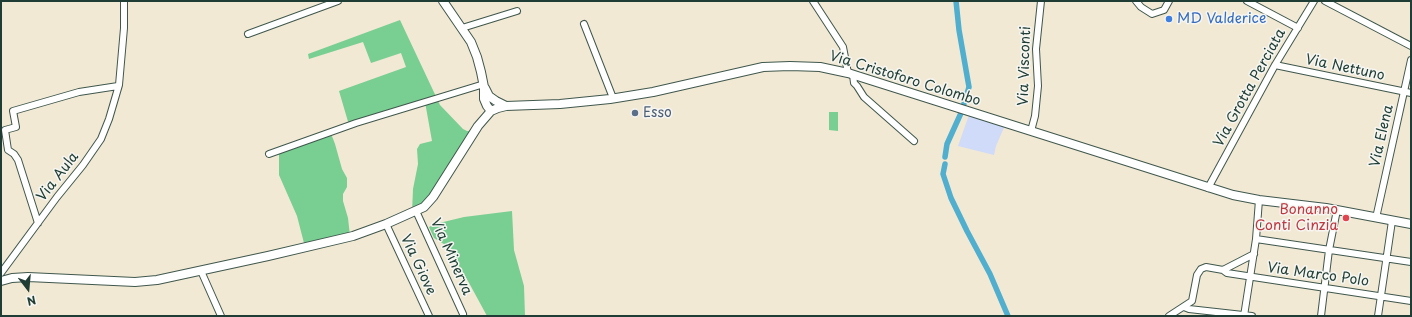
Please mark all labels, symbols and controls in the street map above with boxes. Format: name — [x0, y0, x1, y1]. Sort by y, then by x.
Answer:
place label: MD Valderice — [1177, 11, 1266, 27]
marker: MD Valderice — [1164, 14, 1174, 24]
street label: Via Visconti — [1015, 26, 1035, 106]
street label: Via Grotta Perciata — [1211, 26, 1289, 150]
street label: Via Cristoforo Colombo — [827, 48, 983, 110]
street label: Via Nettuno — [1304, 51, 1386, 85]
street label: Via Elena — [1367, 103, 1397, 169]
place label: Esso — [643, 105, 672, 121]
marker: Esso — [630, 108, 640, 118]
street label: Via Aula — [34, 149, 82, 205]
place label: Bonanno Conti Cinzia — [1255, 202, 1338, 234]
marker: Bonanno Conti Cinzia — [1341, 213, 1351, 223]
street label: Via Minerva — [427, 216, 475, 298]
street label: Via Giove — [397, 232, 439, 298]
street label: Via Marco Polo — [1266, 260, 1370, 290]
north arrow — [8, 269, 48, 309]
text: N — [25, 292, 38, 310]

